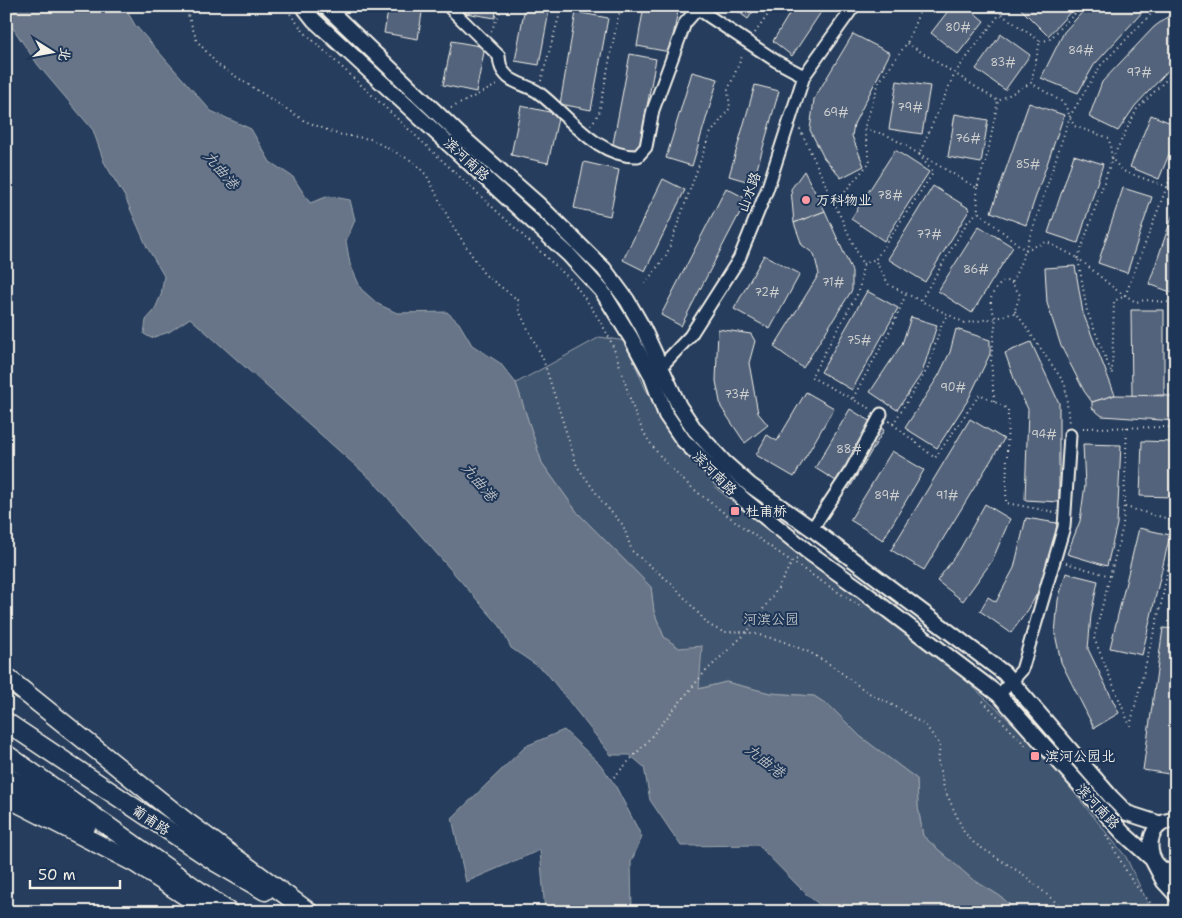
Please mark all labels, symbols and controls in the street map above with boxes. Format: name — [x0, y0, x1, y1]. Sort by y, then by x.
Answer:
house number: 80# — [945, 20, 971, 35]
north arrow — [28, 28, 78, 78]
house number: 84# — [1068, 43, 1094, 58]
text: 北 — [55, 46, 75, 63]
house number: 83# — [990, 55, 1016, 70]
house number: 97# — [1126, 65, 1152, 80]
house number: 79# — [897, 100, 923, 115]
house number: 69# — [823, 105, 849, 120]
house number: 76# — [955, 131, 981, 146]
street label: 滨河南路 — [440, 133, 494, 185]
water label: 九曲港 — [199, 146, 244, 195]
house number: 85# — [1016, 157, 1040, 172]
street label: 山水路 — [733, 169, 765, 215]
house number: 78# — [877, 188, 903, 203]
place label: 万科物业 — [816, 191, 872, 209]
marker: 万科物业 — [800, 194, 812, 206]
house number: 77# — [916, 227, 942, 242]
house number: 86# — [963, 262, 989, 277]
house number: 71# — [822, 275, 844, 290]
house number: 72# — [755, 285, 779, 300]
house number: 75# — [847, 333, 871, 348]
house number: 90# — [940, 380, 966, 395]
house number: 73# — [724, 387, 750, 402]
house number: 94# — [1031, 427, 1057, 442]
house number: 88# — [836, 442, 862, 457]
street label: 滨河南路 — [689, 447, 741, 499]
water label: 九曲港 — [457, 458, 502, 507]
house number: 89# — [874, 488, 900, 503]
house number: 91# — [936, 488, 958, 503]
place label: 杜甫桥 — [745, 502, 787, 520]
marker: 杜甫桥 — [729, 505, 741, 517]
park label: 河滨公园 — [743, 610, 799, 628]
water label: 九曲港 — [741, 739, 790, 784]
place label: 滨河公园北 — [1045, 747, 1115, 765]
marker: 滨河公园北 — [1029, 750, 1041, 762]
street label: 滨河南路 — [1072, 779, 1124, 833]
street label: 葡甫路 — [128, 801, 174, 839]
scale bar — [30, 858, 120, 890]
text: 50 m — [38, 865, 76, 885]

